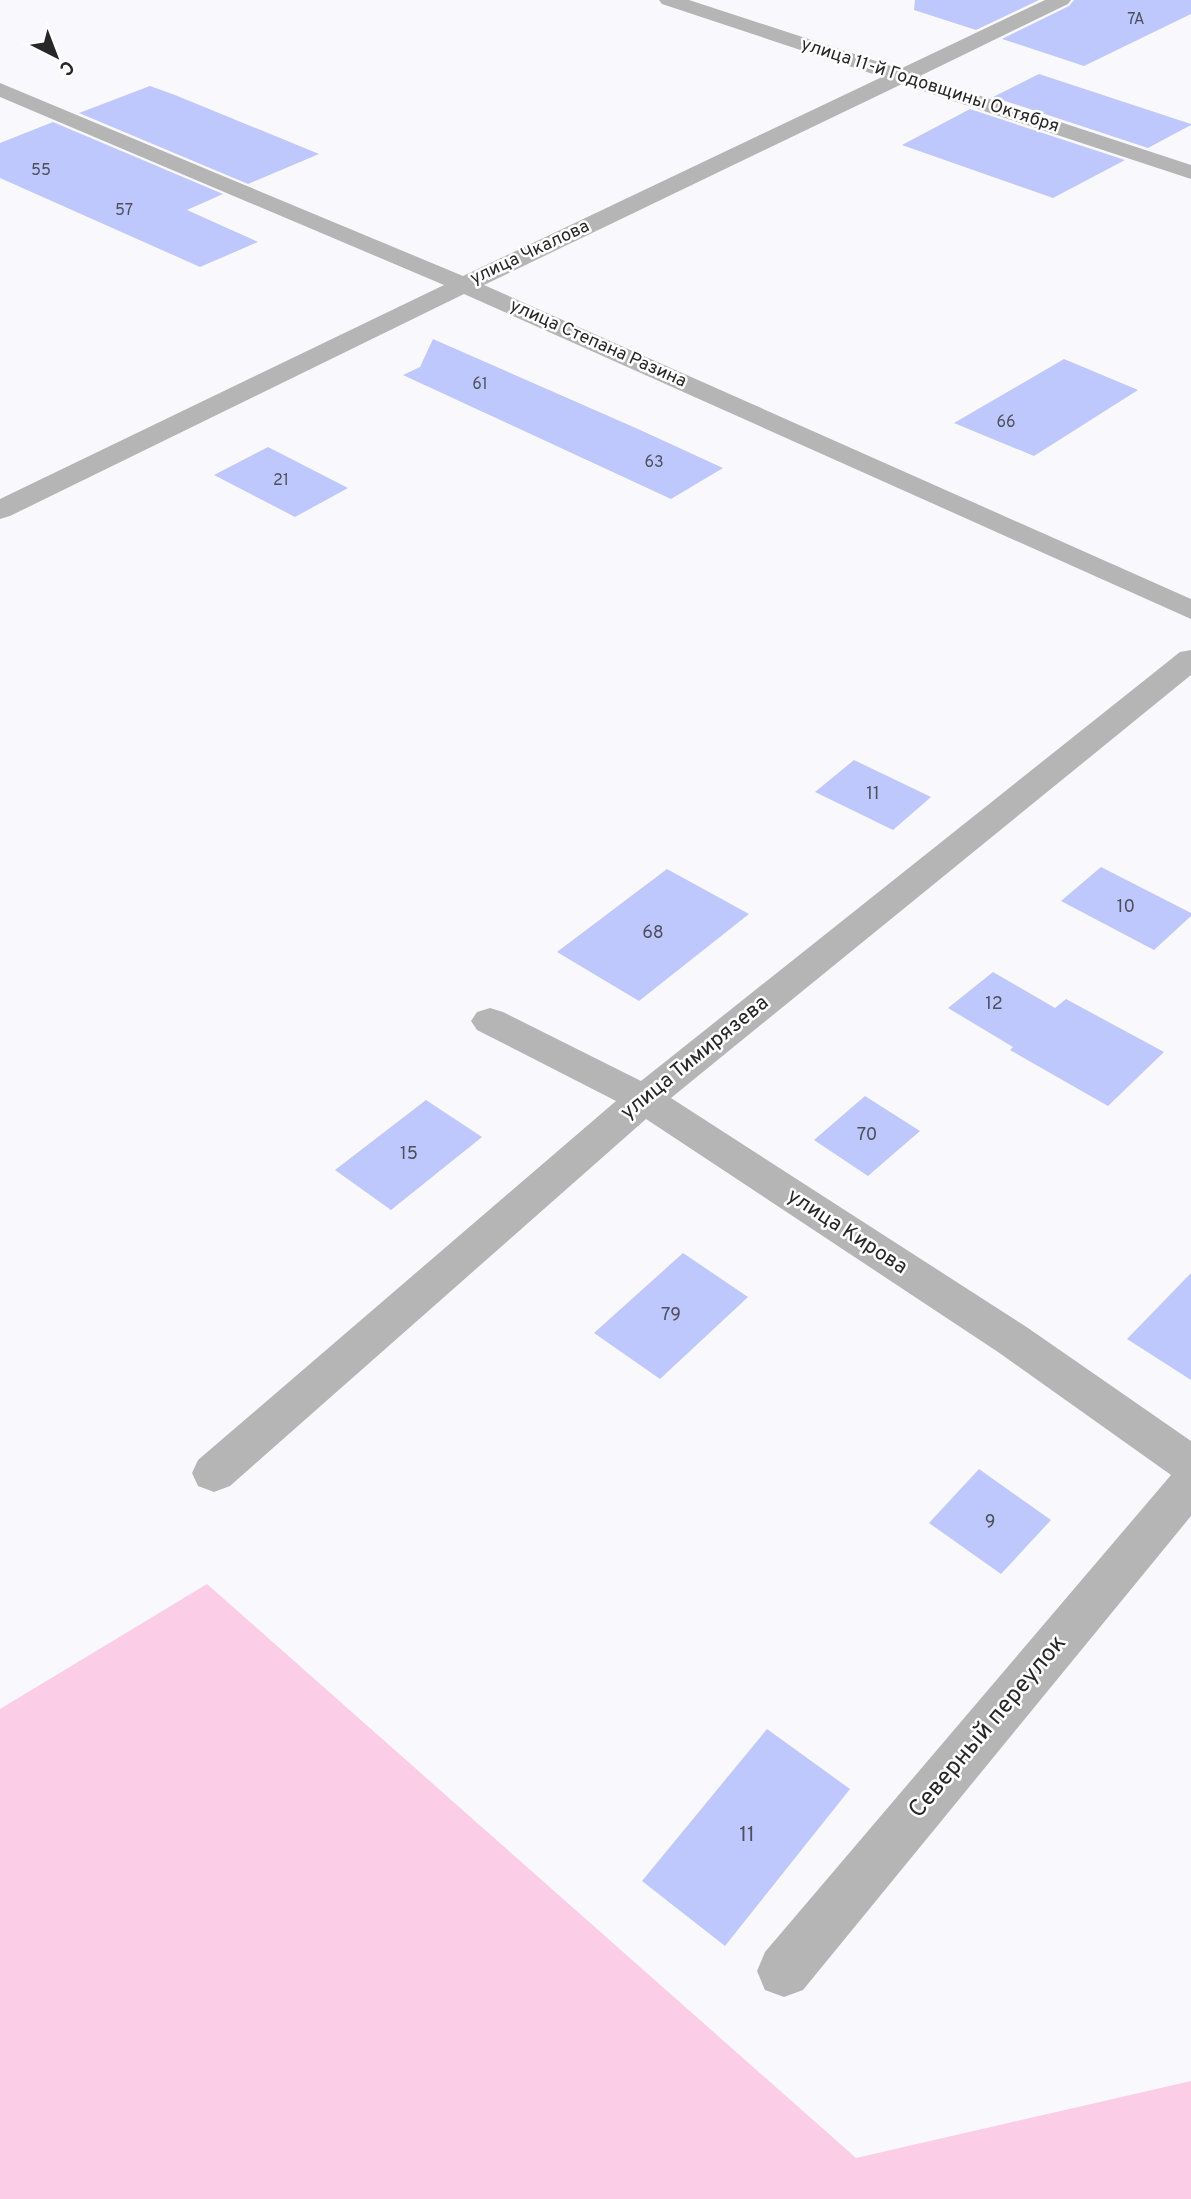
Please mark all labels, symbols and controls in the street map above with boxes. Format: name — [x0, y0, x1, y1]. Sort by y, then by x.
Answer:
house number: 7А — [1127, 10, 1145, 30]
north arrow — [21, 21, 91, 91]
street label: улица 11-й Годовщины Октября — [798, 33, 1062, 139]
text: С — [53, 54, 79, 80]
house number: 55 — [31, 161, 51, 181]
house number: 57 — [115, 201, 133, 221]
street label: улица Чкалова — [467, 215, 593, 291]
street label: улица Степана Разина — [506, 295, 690, 393]
house number: 61 — [472, 375, 488, 395]
house number: 66 — [996, 413, 1016, 433]
house number: 63 — [644, 453, 664, 473]
house number: 21 — [273, 471, 289, 491]
house number: 11 — [866, 783, 880, 806]
house number: 10 — [1117, 896, 1135, 919]
house number: 68 — [642, 922, 664, 945]
street label: улица Тимирязева — [615, 990, 775, 1126]
house number: 12 — [985, 993, 1003, 1016]
house number: 70 — [857, 1124, 877, 1147]
house number: 15 — [400, 1143, 418, 1166]
street label: улица Кирова — [782, 1183, 912, 1281]
house number: 79 — [661, 1304, 681, 1327]
house number: 9 — [985, 1511, 995, 1534]
street label: Северный переулок — [903, 1629, 1073, 1825]
house number: 11 — [739, 1822, 755, 1849]

